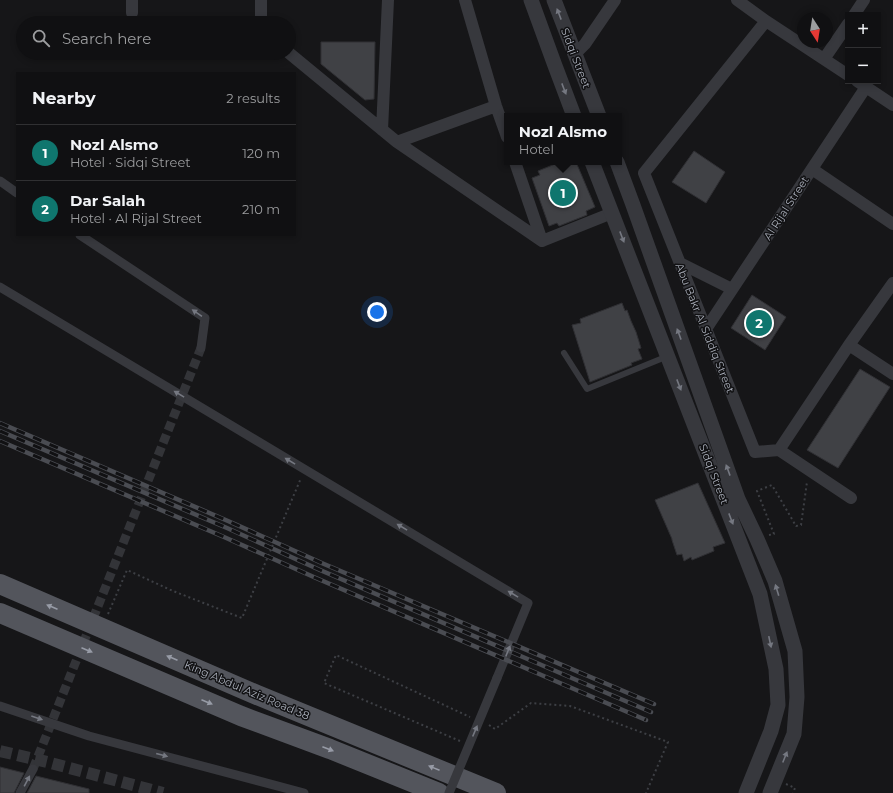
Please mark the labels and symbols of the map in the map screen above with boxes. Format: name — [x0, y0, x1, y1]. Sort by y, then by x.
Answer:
one-way arrow — [556, 8, 562, 20]
north arrow — [797, 12, 833, 48]
street label: Sidqi Street — [558, 26, 594, 91]
one-way arrow — [562, 84, 568, 96]
street label: Al Rijal Street — [760, 173, 812, 243]
pin: 1 — [550, 178, 576, 208]
one-way arrow — [619, 232, 625, 244]
street label: Abu Bakr Al Siddiq Street — [672, 261, 738, 396]
your location — [367, 302, 387, 322]
pin: 2 — [746, 308, 772, 338]
one-way arrow — [192, 309, 202, 317]
one-way arrow — [676, 328, 682, 340]
one-way arrow — [676, 379, 682, 391]
one-way arrow — [174, 390, 184, 398]
street label: Sidqi Street — [696, 442, 732, 507]
one-way arrow — [284, 457, 296, 464]
one-way arrow — [724, 463, 730, 475]
one-way arrow — [729, 514, 735, 526]
one-way arrow — [396, 524, 408, 531]
one-way arrow — [774, 583, 780, 595]
one-way arrow — [507, 591, 519, 598]
one-way arrow — [47, 604, 58, 610]
one-way arrow — [768, 636, 774, 649]
one-way arrow — [506, 644, 512, 656]
one-way arrow — [82, 648, 94, 654]
one-way arrow — [165, 655, 177, 661]
street label: King Abdul Aziz Road 38 — [182, 657, 312, 723]
one-way arrow — [201, 699, 213, 705]
one-way arrow — [31, 716, 43, 722]
one-way arrow — [472, 726, 478, 737]
one-way arrow — [322, 746, 334, 752]
one-way arrow — [782, 751, 788, 762]
one-way arrow — [155, 753, 168, 759]
one-way arrow — [427, 764, 439, 770]
one-way arrow — [24, 775, 30, 787]

